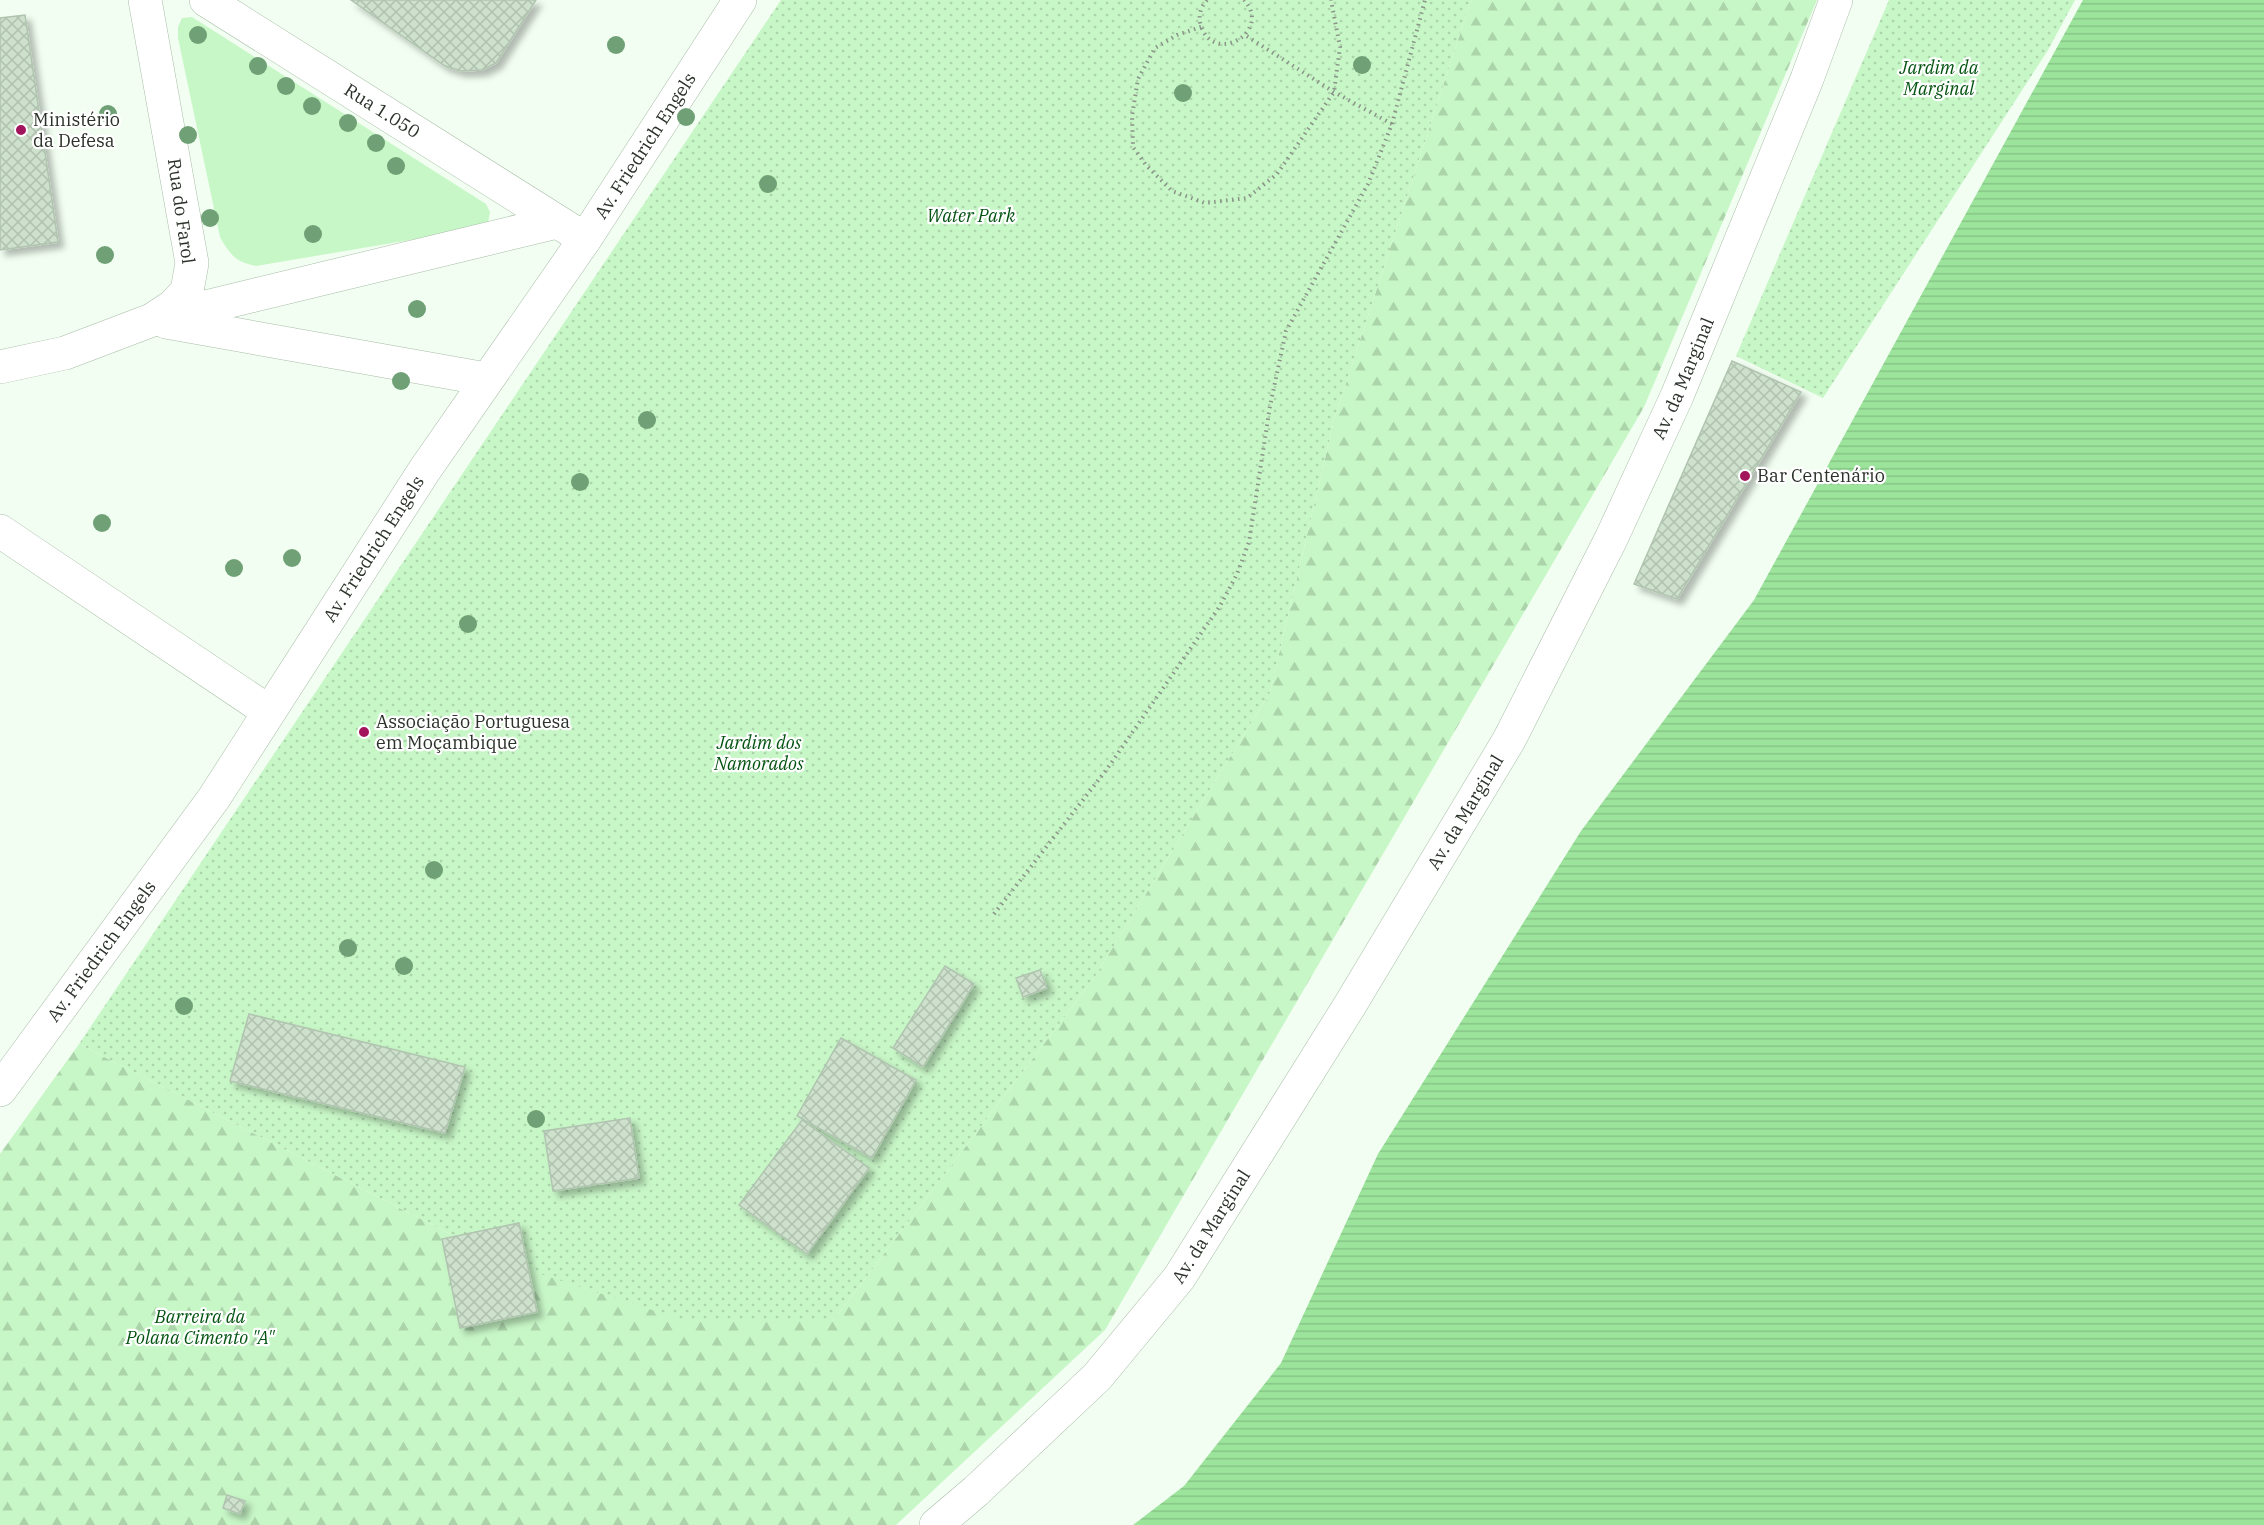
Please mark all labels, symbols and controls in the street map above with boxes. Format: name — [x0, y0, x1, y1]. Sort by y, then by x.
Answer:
park label: Jardim da Marginal — [1899, 56, 1979, 100]
street label: Av. Friedrich Engels — [589, 68, 701, 223]
street label: Rua 1.050 — [340, 78, 424, 143]
place label: Ministério da Defesa — [33, 108, 120, 152]
marker: Ministério da Defesa — [14, 123, 28, 137]
street label: Rua do Farol — [163, 157, 200, 265]
park label: Water Park — [927, 204, 1016, 227]
street label: Av. da Marginal — [1647, 314, 1719, 443]
place label: Bar Centenário — [1757, 464, 1885, 487]
marker: Bar Centenário — [1738, 469, 1752, 483]
street label: Av. Friedrich Engels — [318, 471, 429, 626]
place label: Associação Portuguesa em Moçambique — [376, 710, 570, 754]
marker: Associação Portuguesa em Moçambique — [357, 725, 371, 739]
park label: Jardim dos Namorados — [713, 731, 804, 775]
street label: Av. da Marginal — [1422, 750, 1508, 874]
street label: Av. Friedrich Engels — [42, 876, 161, 1026]
street label: Av. da Marginal — [1167, 1165, 1255, 1288]
park label: Barreira da Polana Cimento "A" — [125, 1305, 275, 1349]

